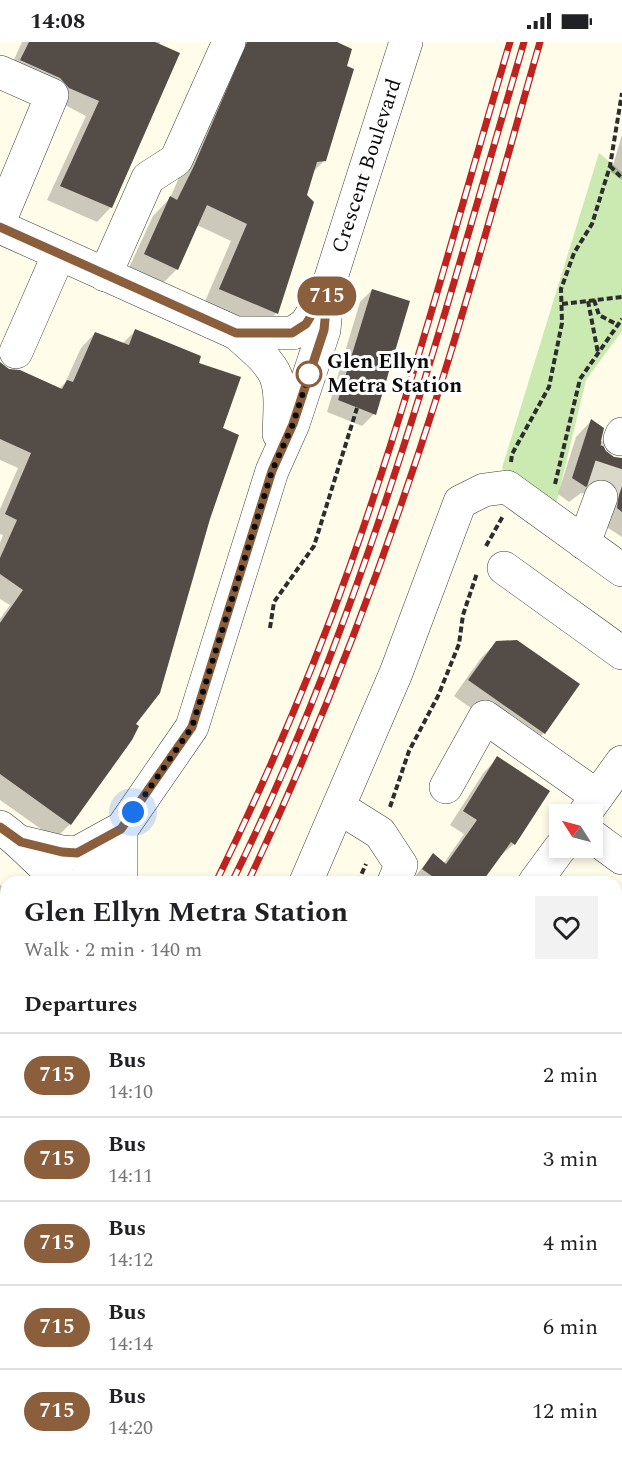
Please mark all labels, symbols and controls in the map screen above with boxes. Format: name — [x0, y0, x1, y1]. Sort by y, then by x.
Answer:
text: 14:08 — [30, 5, 85, 38]
street label: Crescent Boulevard — [324, 75, 410, 257]
line badge: 715 — [292, 276, 362, 316]
text: 715 — [309, 280, 345, 312]
place label: Glen Ellyn Metra Station — [327, 346, 462, 402]
marker: Glen Ellyn Metra Station — [296, 361, 322, 387]
your location — [118, 797, 148, 827]
north arrow — [549, 804, 603, 858]
map controls — [549, 804, 603, 858]
text: Glen Ellyn Metra Station — [24, 891, 348, 934]
button: heart — [535, 896, 598, 959]
text: Walk · 2 min · 140 m — [24, 935, 202, 965]
text: Departures — [24, 988, 138, 1021]
text: Bus — [108, 1044, 146, 1077]
text: 715 — [39, 1059, 75, 1091]
text: 2 min — [543, 1059, 598, 1092]
text: 14:10 — [108, 1077, 153, 1107]
text: Bus — [108, 1128, 146, 1161]
text: 715 — [39, 1143, 75, 1175]
text: 3 min — [543, 1143, 598, 1176]
text: 14:11 — [108, 1161, 153, 1191]
text: Bus — [108, 1212, 146, 1245]
text: 715 — [39, 1227, 75, 1259]
text: 4 min — [543, 1227, 598, 1260]
text: 14:12 — [108, 1245, 153, 1275]
text: Bus — [108, 1296, 146, 1329]
text: 715 — [39, 1311, 75, 1343]
text: 6 min — [543, 1311, 598, 1344]
text: 14:14 — [108, 1329, 153, 1359]
text: Bus — [108, 1380, 146, 1413]
text: 715 — [39, 1395, 75, 1427]
text: 12 min — [532, 1395, 598, 1428]
text: 14:20 — [108, 1413, 153, 1443]

